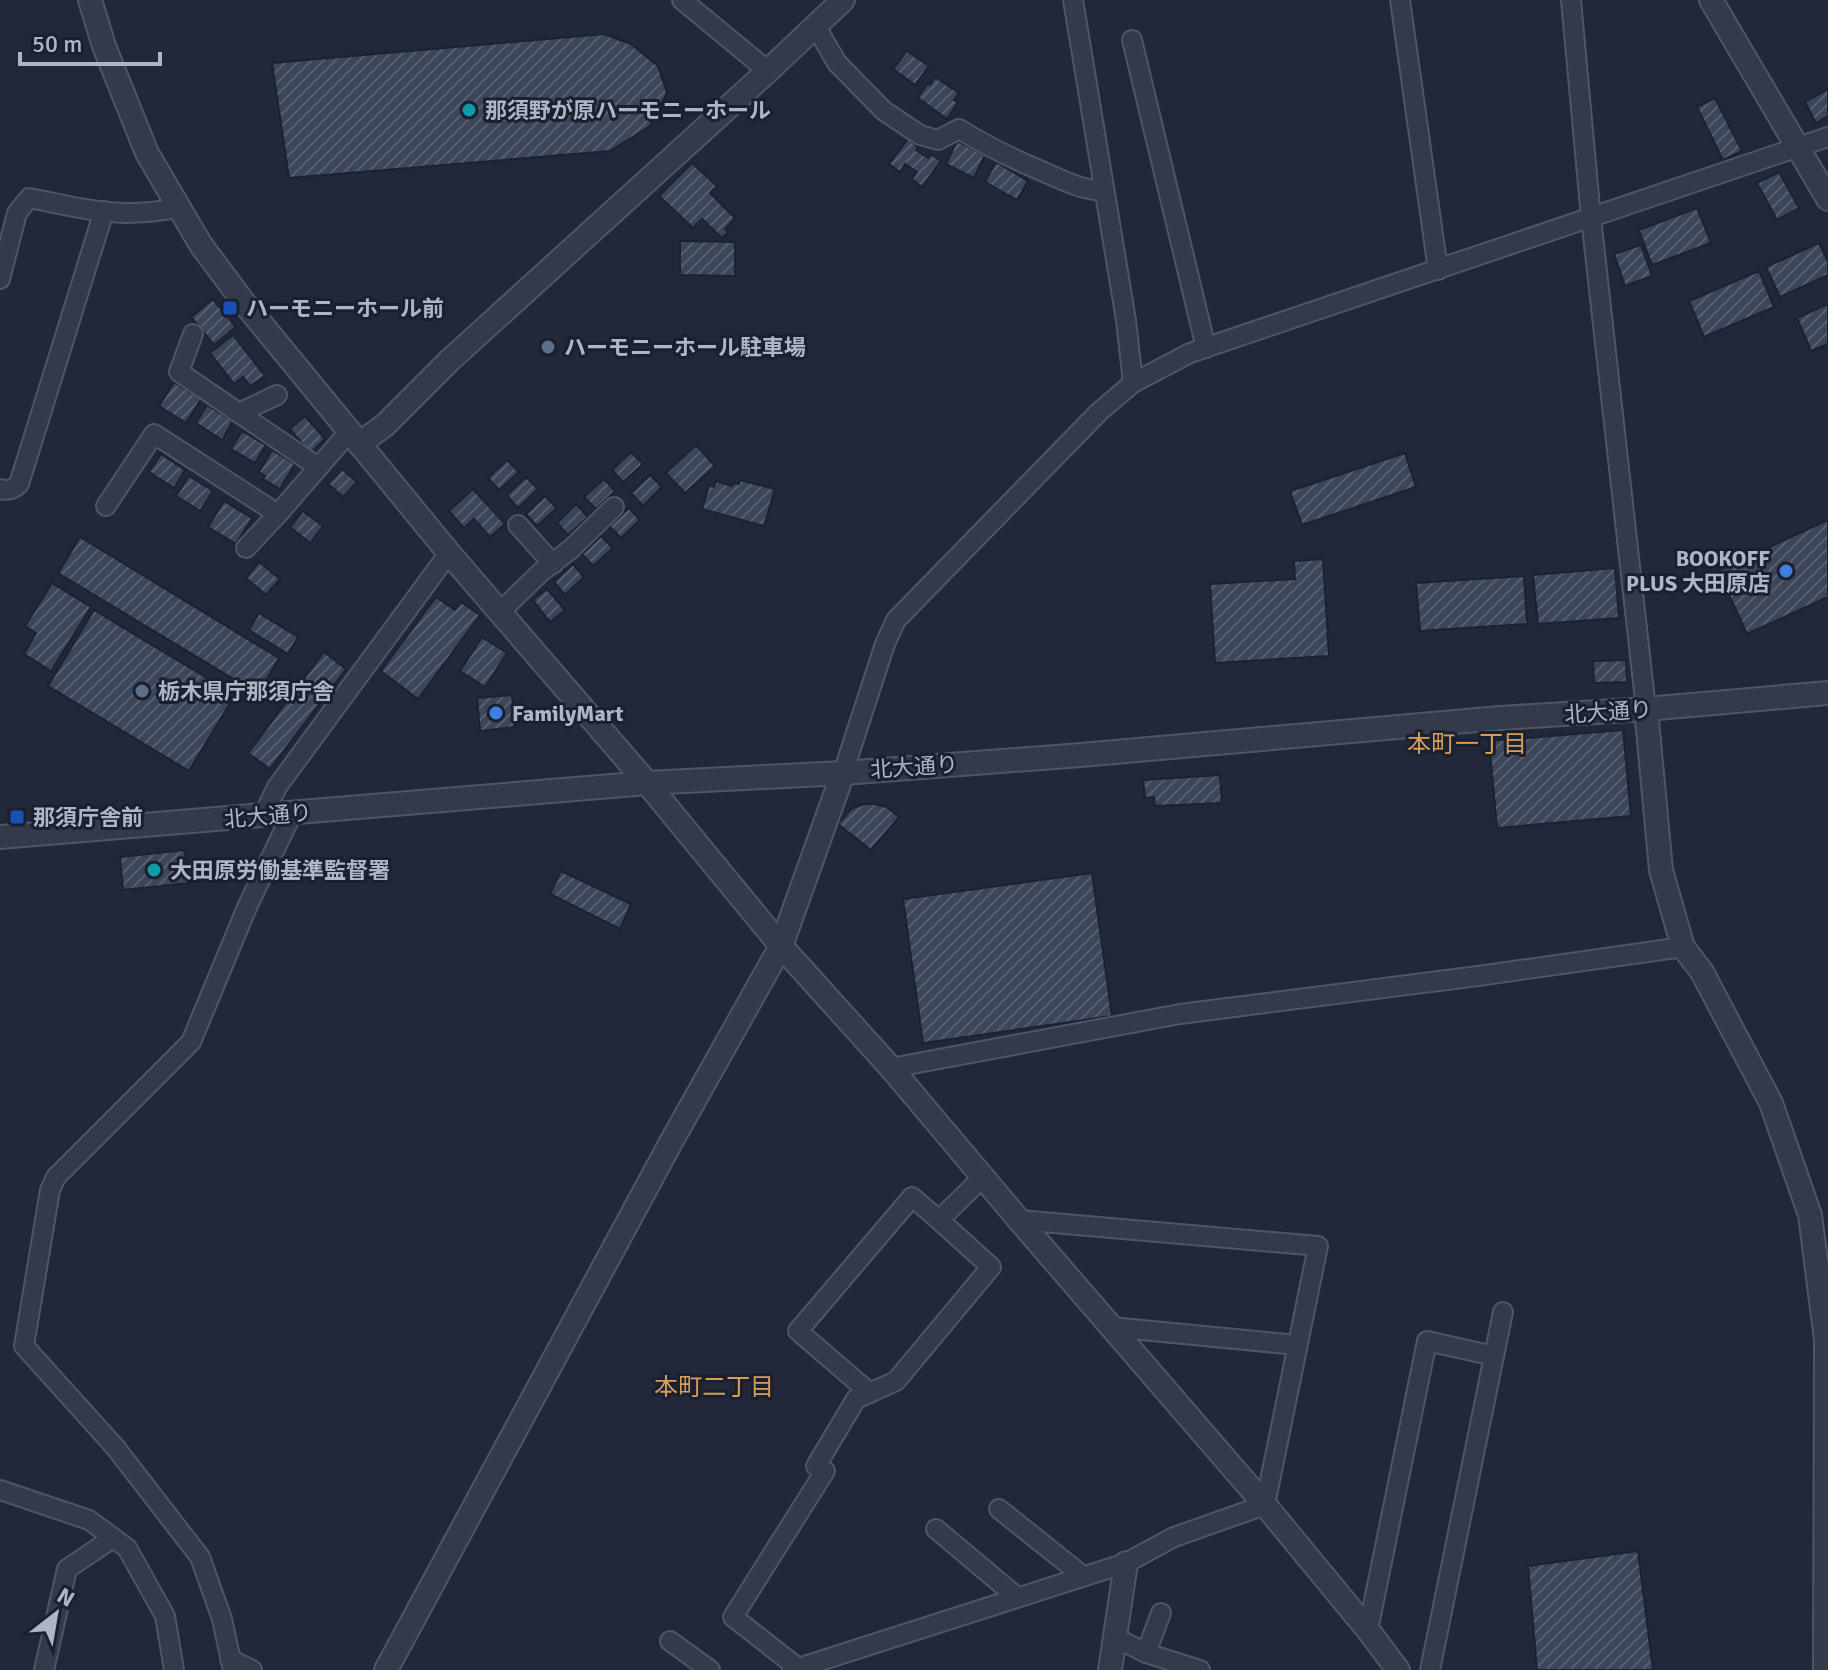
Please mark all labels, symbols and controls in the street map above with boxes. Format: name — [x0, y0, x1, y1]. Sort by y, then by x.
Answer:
scale bar — [20, 16, 160, 66]
text: 50 m — [32, 29, 82, 59]
place label: 那須野が原ハーモニーホール — [485, 97, 771, 124]
marker: 那須野が原ハーモニーホール — [460, 101, 478, 119]
place label: ハーモニーホール前 — [246, 295, 444, 322]
marker: ハーモニーホール前 — [221, 299, 239, 317]
place label: ハーモニーホール駐車場 — [564, 334, 806, 361]
marker: ハーモニーホール駐車場 — [539, 338, 557, 356]
place label: BOOKOFF PLUS 大田原店 — [1626, 545, 1770, 597]
marker: BOOKOFF PLUS 大田原店 — [1777, 562, 1795, 580]
place label: 栃木県庁那須庁舎 — [158, 678, 334, 705]
marker: 栃木県庁那須庁舎 — [133, 682, 151, 700]
street label: 北大通り — [1563, 695, 1653, 729]
place label: FamilyMart — [512, 700, 624, 727]
marker: FamilyMart — [487, 704, 505, 722]
district label: 本町一丁目 — [1407, 729, 1527, 759]
street label: 北大通り — [869, 750, 959, 784]
street label: 北大通り — [223, 799, 313, 833]
place label: 那須庁舎前 — [33, 804, 143, 831]
marker: 那須庁舎前 — [8, 808, 26, 826]
place label: 大田原労働基準監督署 — [170, 857, 390, 884]
marker: 大田原労働基準監督署 — [145, 861, 163, 879]
district label: 本町二丁目 — [654, 1372, 774, 1402]
north arrow — [16, 1574, 96, 1654]
text: N — [53, 1582, 80, 1613]

